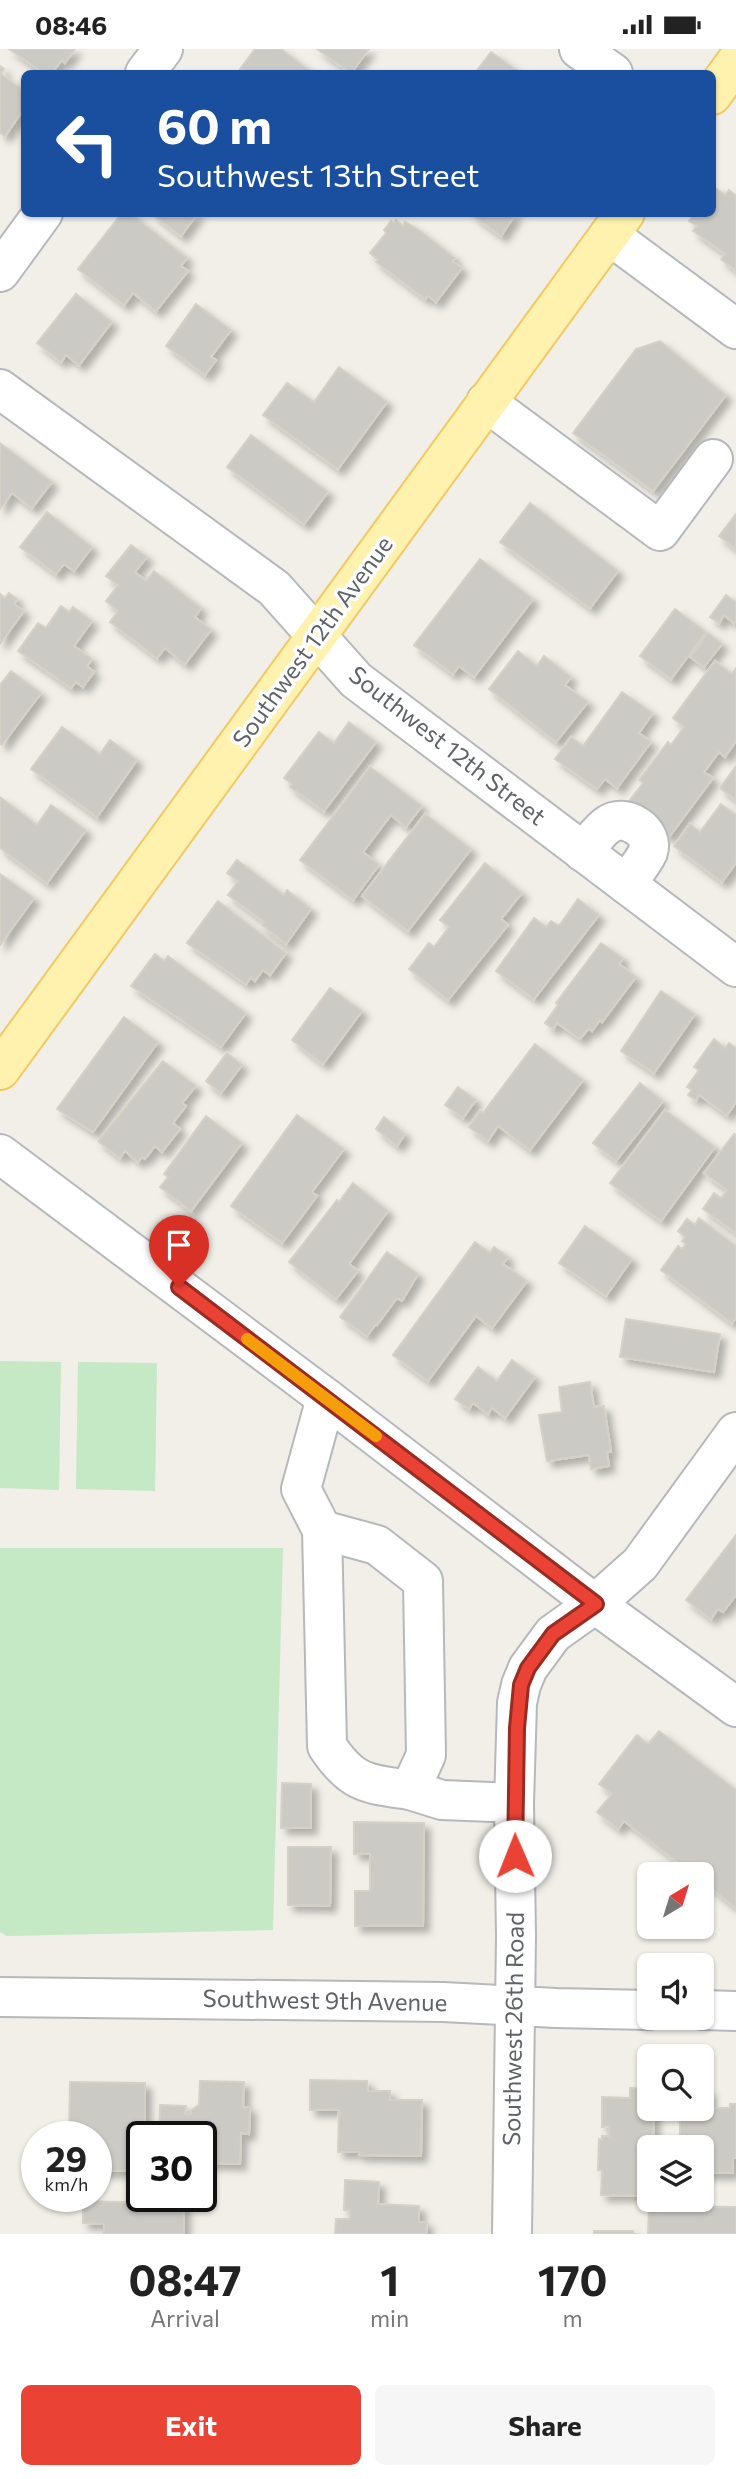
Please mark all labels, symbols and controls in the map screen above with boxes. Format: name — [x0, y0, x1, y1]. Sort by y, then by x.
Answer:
text: 08:46 — [35, 9, 107, 40]
text: 60 m — [157, 94, 272, 154]
icon: left — [42, 98, 133, 189]
text: Southwest 13th Street — [157, 154, 479, 194]
street label: Southwest 12th Avenue — [226, 530, 398, 752]
street label: Southwest 12th Street — [344, 659, 552, 831]
pin — [149, 1215, 209, 1287]
icon: arrive — [160, 1226, 198, 1264]
position arrow — [478, 1819, 552, 1893]
north arrow — [637, 1862, 714, 1939]
map controls — [637, 1862, 714, 2212]
street label: Southwest 26th Road — [496, 1912, 529, 2146]
button: sound — [637, 1953, 714, 2030]
street label: Southwest 9th Avenue — [202, 1983, 448, 2016]
button: search — [637, 2044, 714, 2121]
speed limit sign: 30 — [126, 2121, 217, 2212]
button: layers — [637, 2135, 714, 2212]
text: 29 — [46, 2136, 87, 2179]
text: km/h — [45, 2173, 88, 2195]
text: 08:47 — [129, 2253, 242, 2305]
text: 1 — [380, 2253, 399, 2305]
text: 170 — [538, 2253, 607, 2305]
text: Arrival — [150, 2304, 220, 2332]
text: min — [370, 2304, 409, 2332]
text: m — [563, 2304, 583, 2332]
button: Exit — [21, 2385, 361, 2465]
button: Share — [375, 2385, 715, 2465]

